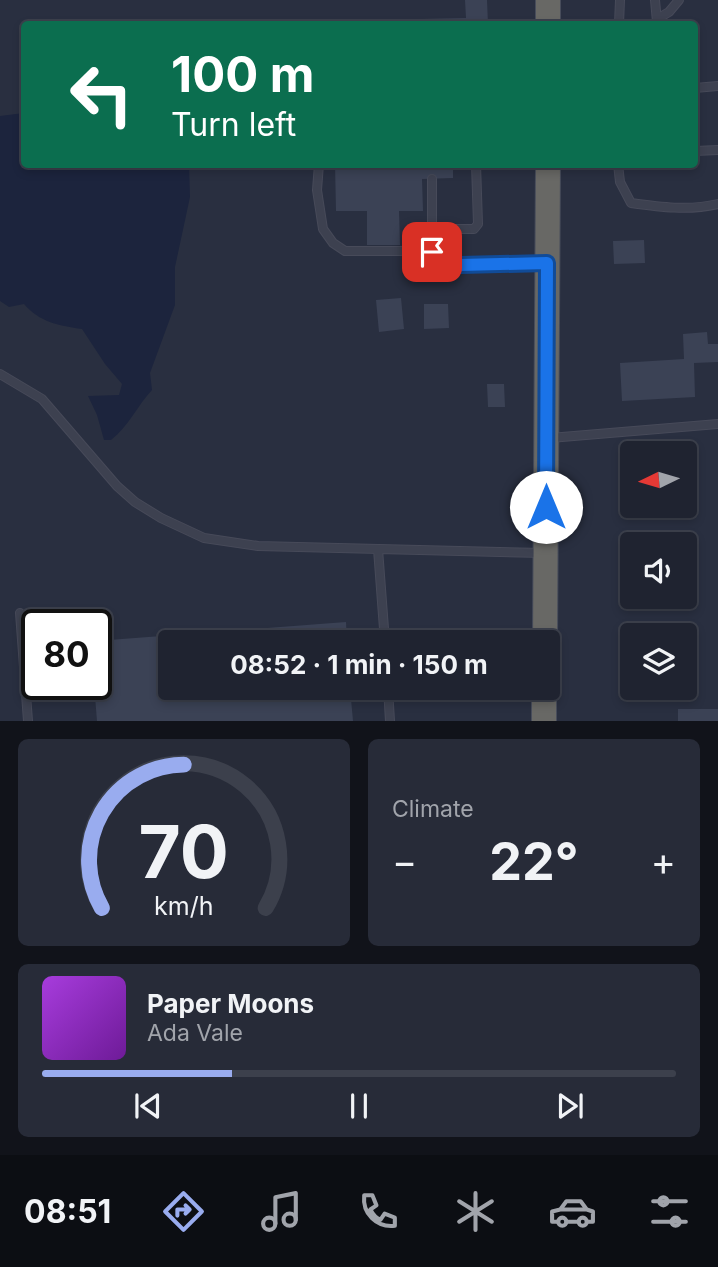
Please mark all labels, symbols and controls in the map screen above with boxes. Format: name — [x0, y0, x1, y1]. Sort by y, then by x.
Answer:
text: 100 m — [171, 45, 315, 104]
icon: left — [56, 49, 147, 140]
text: Turn left — [171, 105, 296, 144]
pin — [402, 222, 462, 282]
icon: arrive — [413, 233, 451, 271]
north arrow — [620, 441, 696, 518]
map controls — [620, 441, 697, 700]
position arrow — [509, 470, 583, 544]
button: sound — [620, 532, 697, 609]
speed limit sign: 80 — [21, 609, 112, 700]
button: layers — [620, 623, 697, 700]
text: 08:52 · 1 min · 150 m — [230, 649, 488, 680]
text: Climate — [392, 795, 474, 823]
text: 70 — [139, 808, 229, 897]
text: 22° — [489, 830, 579, 893]
text: − — [392, 838, 417, 884]
text: + — [651, 838, 676, 884]
text: km/h — [154, 891, 214, 921]
text: Paper Moons — [147, 988, 314, 1019]
text: Ada Vale — [147, 1019, 243, 1047]
icon: previous — [129, 1087, 167, 1125]
icon: pause — [340, 1087, 378, 1125]
icon: next — [551, 1087, 589, 1125]
icon: directions — [159, 1187, 208, 1236]
icon: music — [257, 1187, 306, 1236]
icon: phone — [354, 1187, 403, 1236]
icon: climate — [451, 1187, 500, 1236]
icon: car — [548, 1187, 597, 1236]
icon: filters — [645, 1187, 694, 1236]
text: 08:51 — [24, 1192, 111, 1231]

